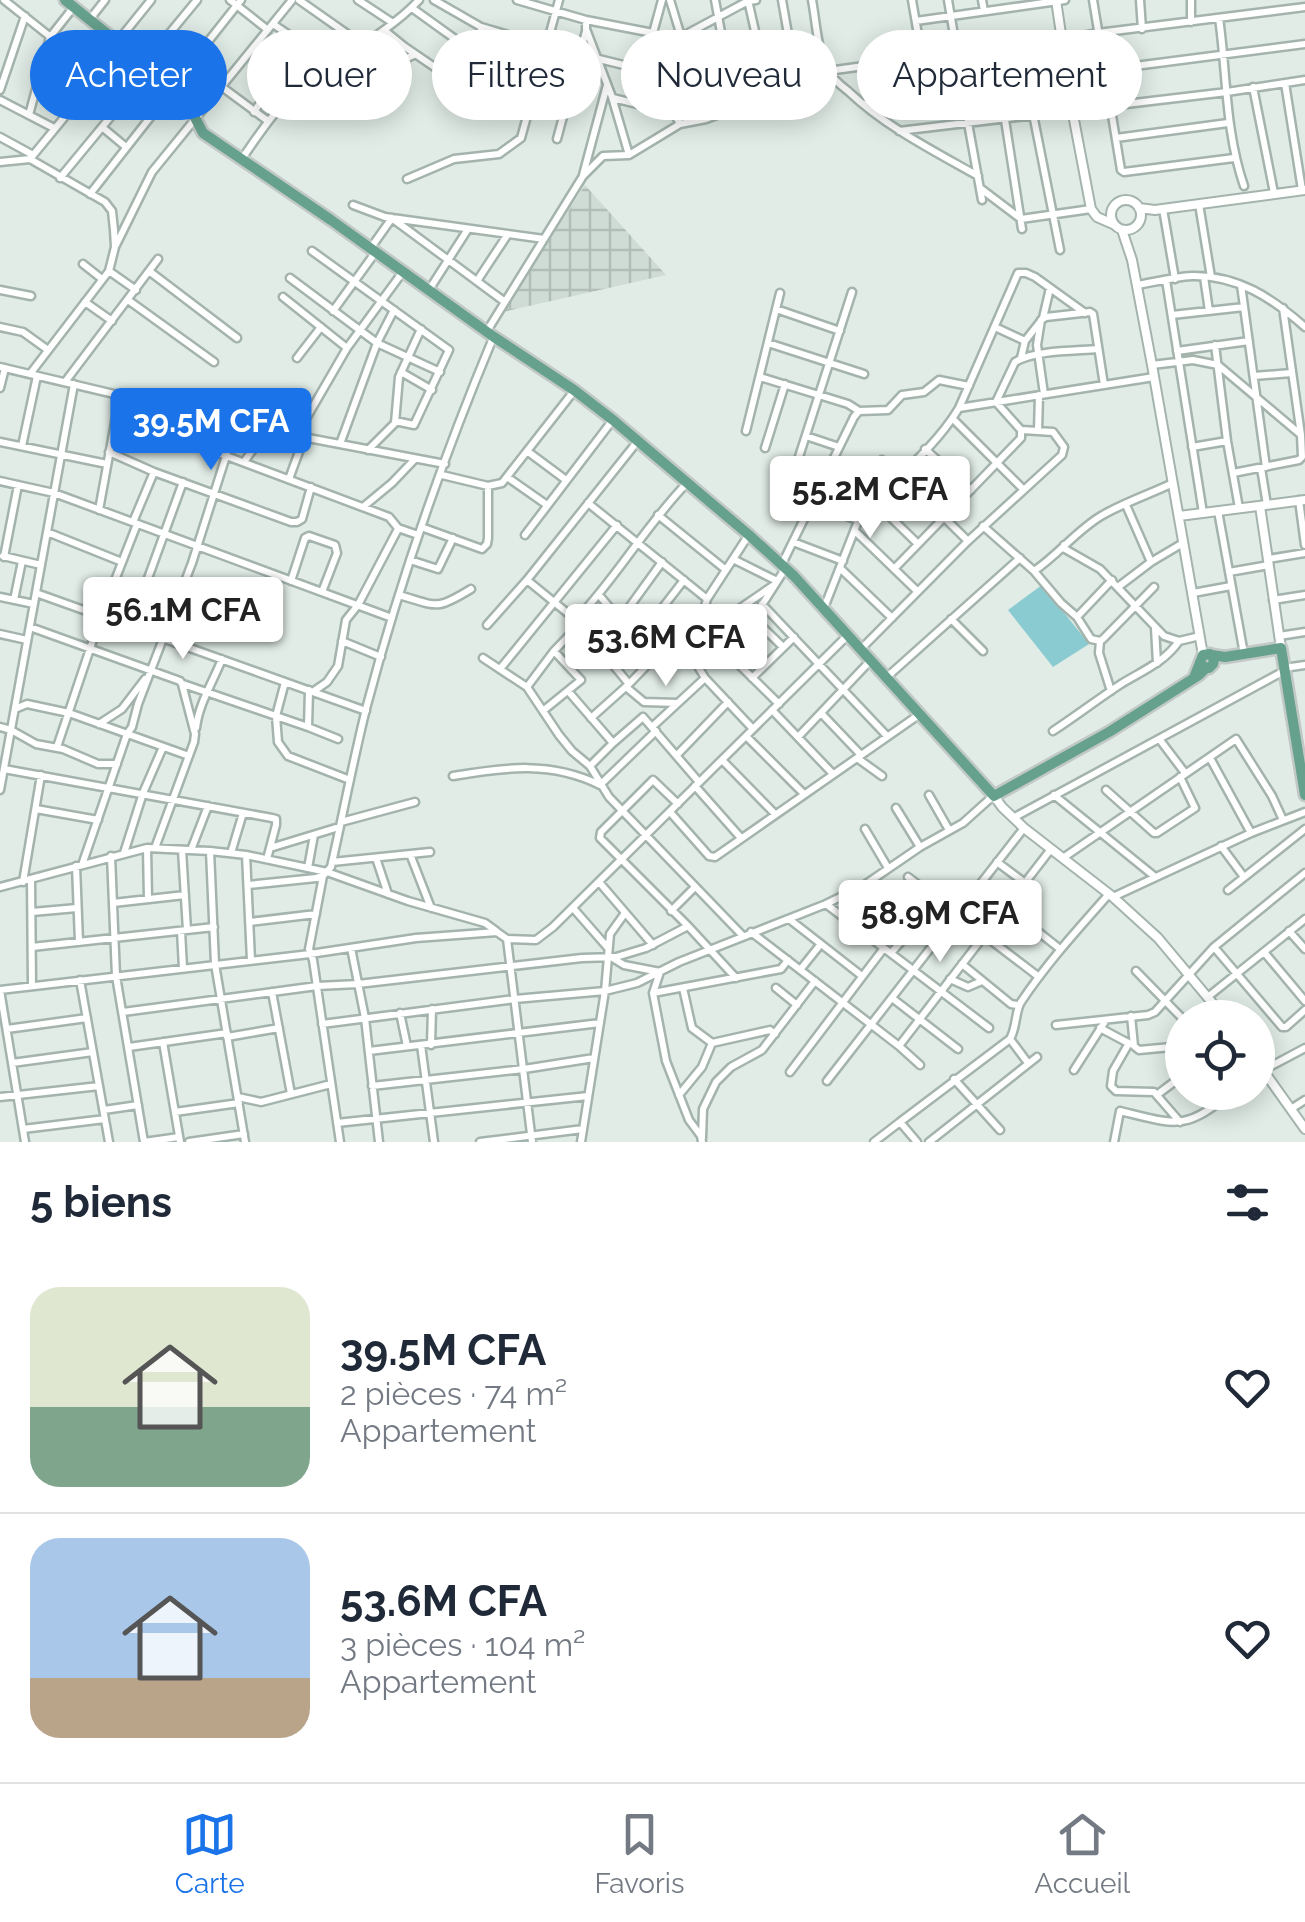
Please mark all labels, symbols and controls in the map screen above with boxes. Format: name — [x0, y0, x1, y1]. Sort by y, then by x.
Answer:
chip: Acheter — [30, 30, 227, 120]
chip: Louer — [247, 30, 412, 120]
chip: Filtres — [432, 30, 601, 120]
chip: Nouveau — [621, 30, 837, 120]
chip: Appartement — [857, 30, 1142, 120]
pin: 39.5M CFA — [97, 388, 325, 473]
text: 39.5M CFA — [132, 402, 290, 439]
pin: 55.2M CFA — [756, 456, 984, 541]
text: 55.2M CFA — [792, 470, 948, 507]
pin: 56.1M CFA — [69, 577, 297, 662]
text: 56.1M CFA — [105, 591, 261, 628]
pin: 53.6M CFA — [552, 604, 780, 689]
text: 53.6M CFA — [587, 618, 745, 655]
pin: 58.9M CFA — [826, 880, 1054, 965]
text: 58.9M CFA — [861, 894, 1019, 931]
map controls — [1165, 1000, 1275, 1110]
button: locate — [1165, 1000, 1275, 1110]
icon: filters — [1220, 1175, 1275, 1230]
text: 5 biens — [30, 1178, 172, 1227]
text: 39.5M CFA — [340, 1326, 546, 1375]
icon: home — [110, 1327, 230, 1447]
icon: heart — [1220, 1360, 1275, 1415]
text: 2 pièces · 74 m² — [340, 1375, 567, 1412]
text: Appartement — [340, 1412, 536, 1449]
text: 53.6M CFA — [340, 1577, 547, 1626]
icon: home — [110, 1578, 230, 1698]
icon: heart — [1220, 1611, 1275, 1666]
text: 3 pièces · 104 m² — [340, 1626, 586, 1663]
text: Appartement — [340, 1663, 536, 1700]
tab: Carte — [175, 1807, 245, 1900]
tab: Favoris — [594, 1807, 684, 1900]
tab: Accueil — [1034, 1807, 1130, 1900]

